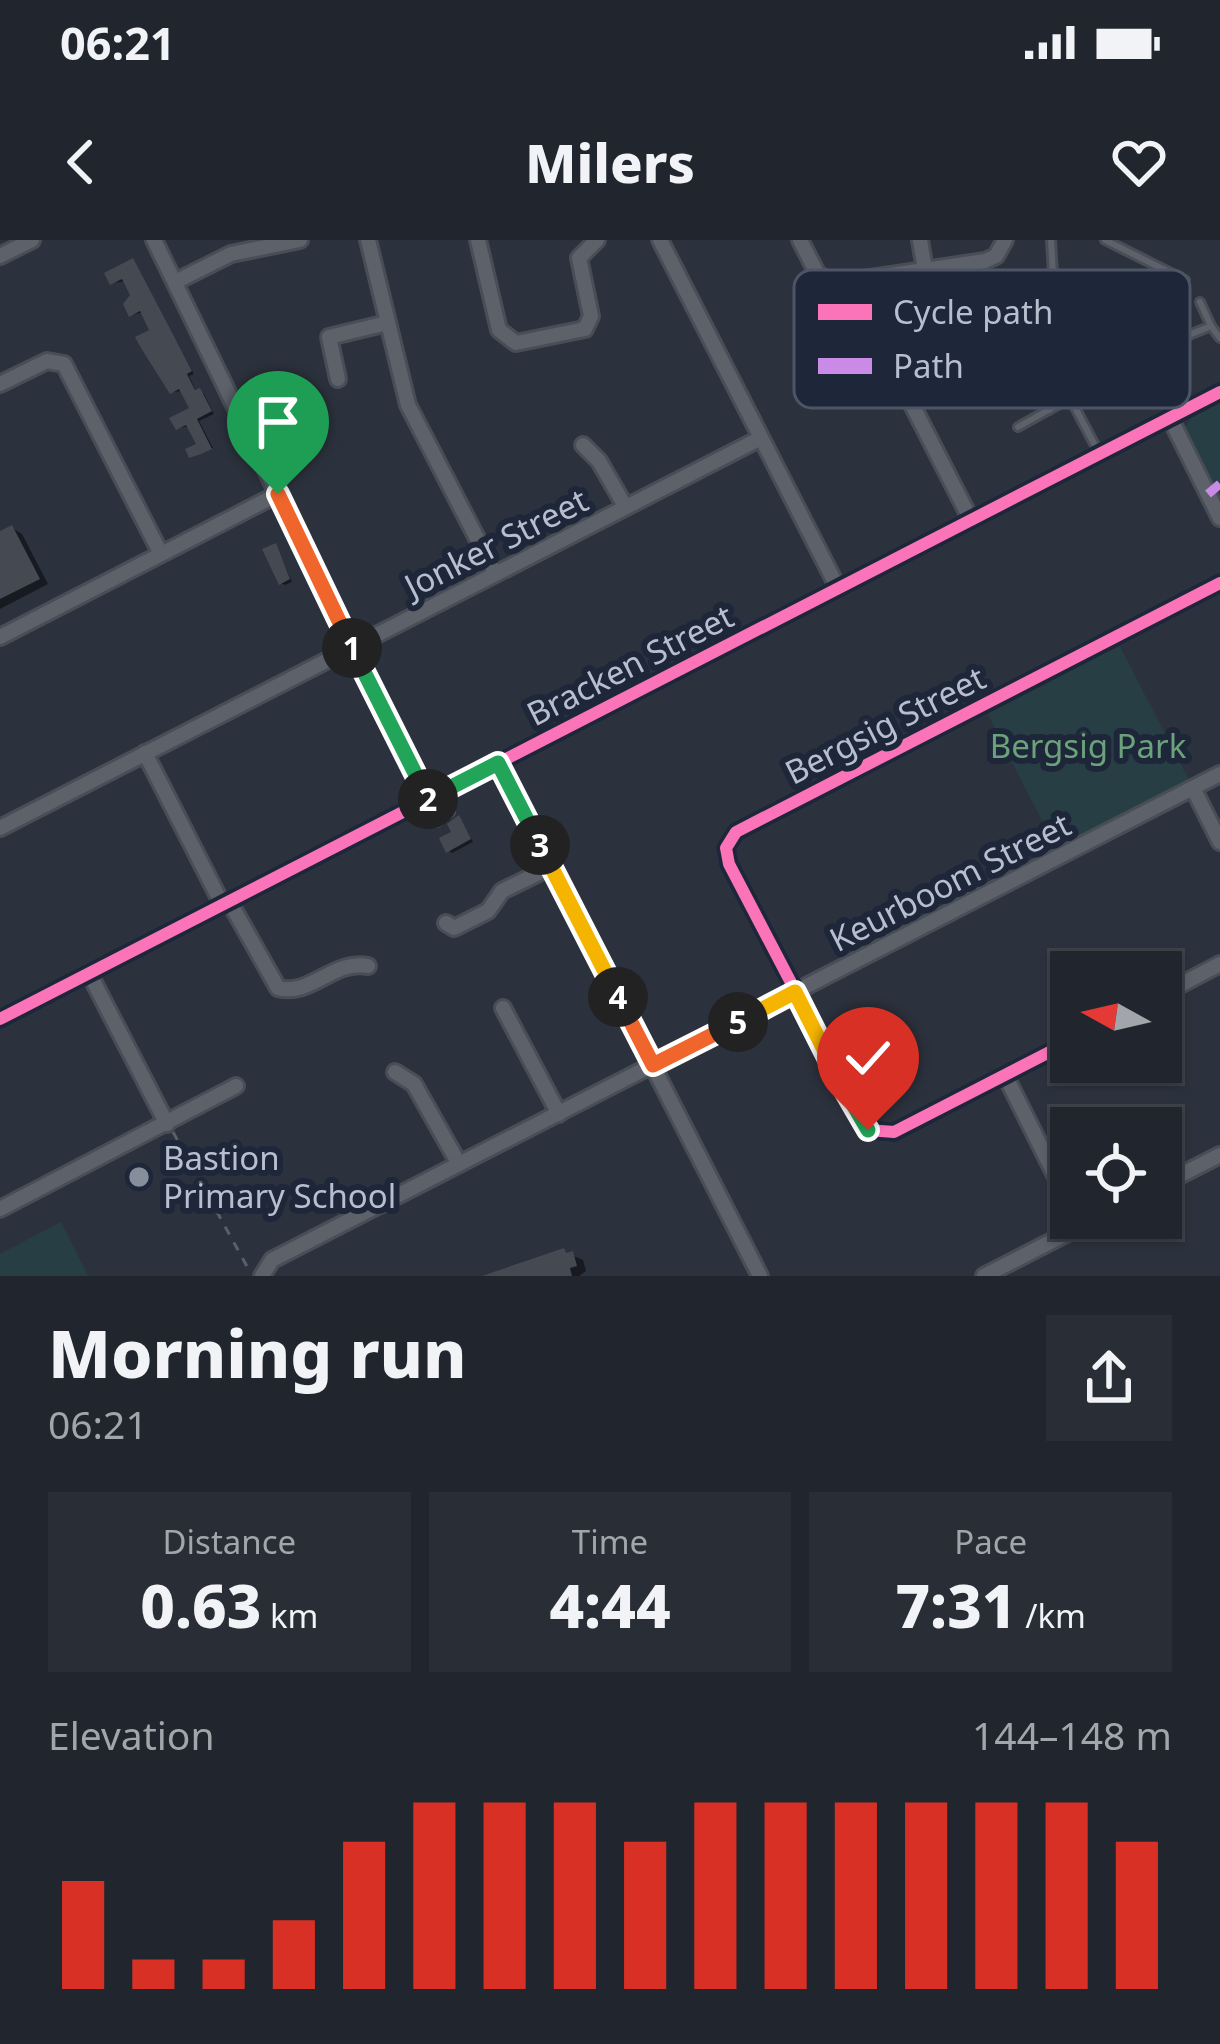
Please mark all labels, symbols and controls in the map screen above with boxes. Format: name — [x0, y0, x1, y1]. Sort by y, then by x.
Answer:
text: 06:21 — [60, 12, 176, 73]
text: Milers — [525, 125, 695, 199]
icon: back — [48, 129, 114, 195]
icon: heart — [1106, 129, 1172, 195]
legend — [794, 270, 1190, 408]
text: Cycle path — [893, 289, 1053, 334]
text: Path — [893, 343, 964, 388]
pin — [227, 371, 329, 494]
icon: arrive — [245, 389, 311, 455]
street label: Jonker Street — [394, 477, 595, 609]
street label: Bracken Street — [519, 593, 741, 736]
pin: 1 — [322, 618, 382, 678]
text: 1 — [343, 625, 361, 670]
street label: Bergsig Street — [777, 655, 993, 794]
park label: Bergsig Park — [990, 723, 1187, 768]
pin: 2 — [398, 769, 458, 829]
text: 2 — [419, 776, 437, 821]
street label: Keurboom Street — [822, 801, 1078, 962]
pin: 3 — [510, 815, 570, 875]
text: 3 — [531, 822, 549, 867]
north arrow — [1050, 951, 1182, 1083]
map controls — [1050, 951, 1182, 1239]
pin: 4 — [588, 967, 648, 1027]
text: 4 — [609, 974, 627, 1019]
pin: 5 — [708, 992, 768, 1052]
text: 5 — [729, 999, 747, 1044]
pin — [817, 1007, 919, 1130]
icon: check — [835, 1025, 901, 1091]
button: locate — [1050, 1107, 1182, 1239]
place label: Bastion Primary School — [163, 1135, 396, 1218]
marker: Bastion Primary School — [126, 1164, 152, 1190]
text: Morning run — [48, 1307, 467, 1397]
button: share — [1046, 1315, 1172, 1441]
text: 06:21 — [48, 1397, 148, 1450]
text: Distance — [162, 1519, 296, 1564]
text: Time — [572, 1519, 648, 1564]
text: Pace — [954, 1519, 1027, 1564]
text: 0.63 — [140, 1564, 261, 1646]
text: 4:44 — [549, 1564, 671, 1646]
text: 7:31 — [895, 1564, 1017, 1646]
text: km — [261, 1593, 318, 1638]
text: /km — [1017, 1593, 1086, 1638]
text: Elevation — [48, 1708, 215, 1761]
text: 144–148 m — [972, 1708, 1172, 1761]

